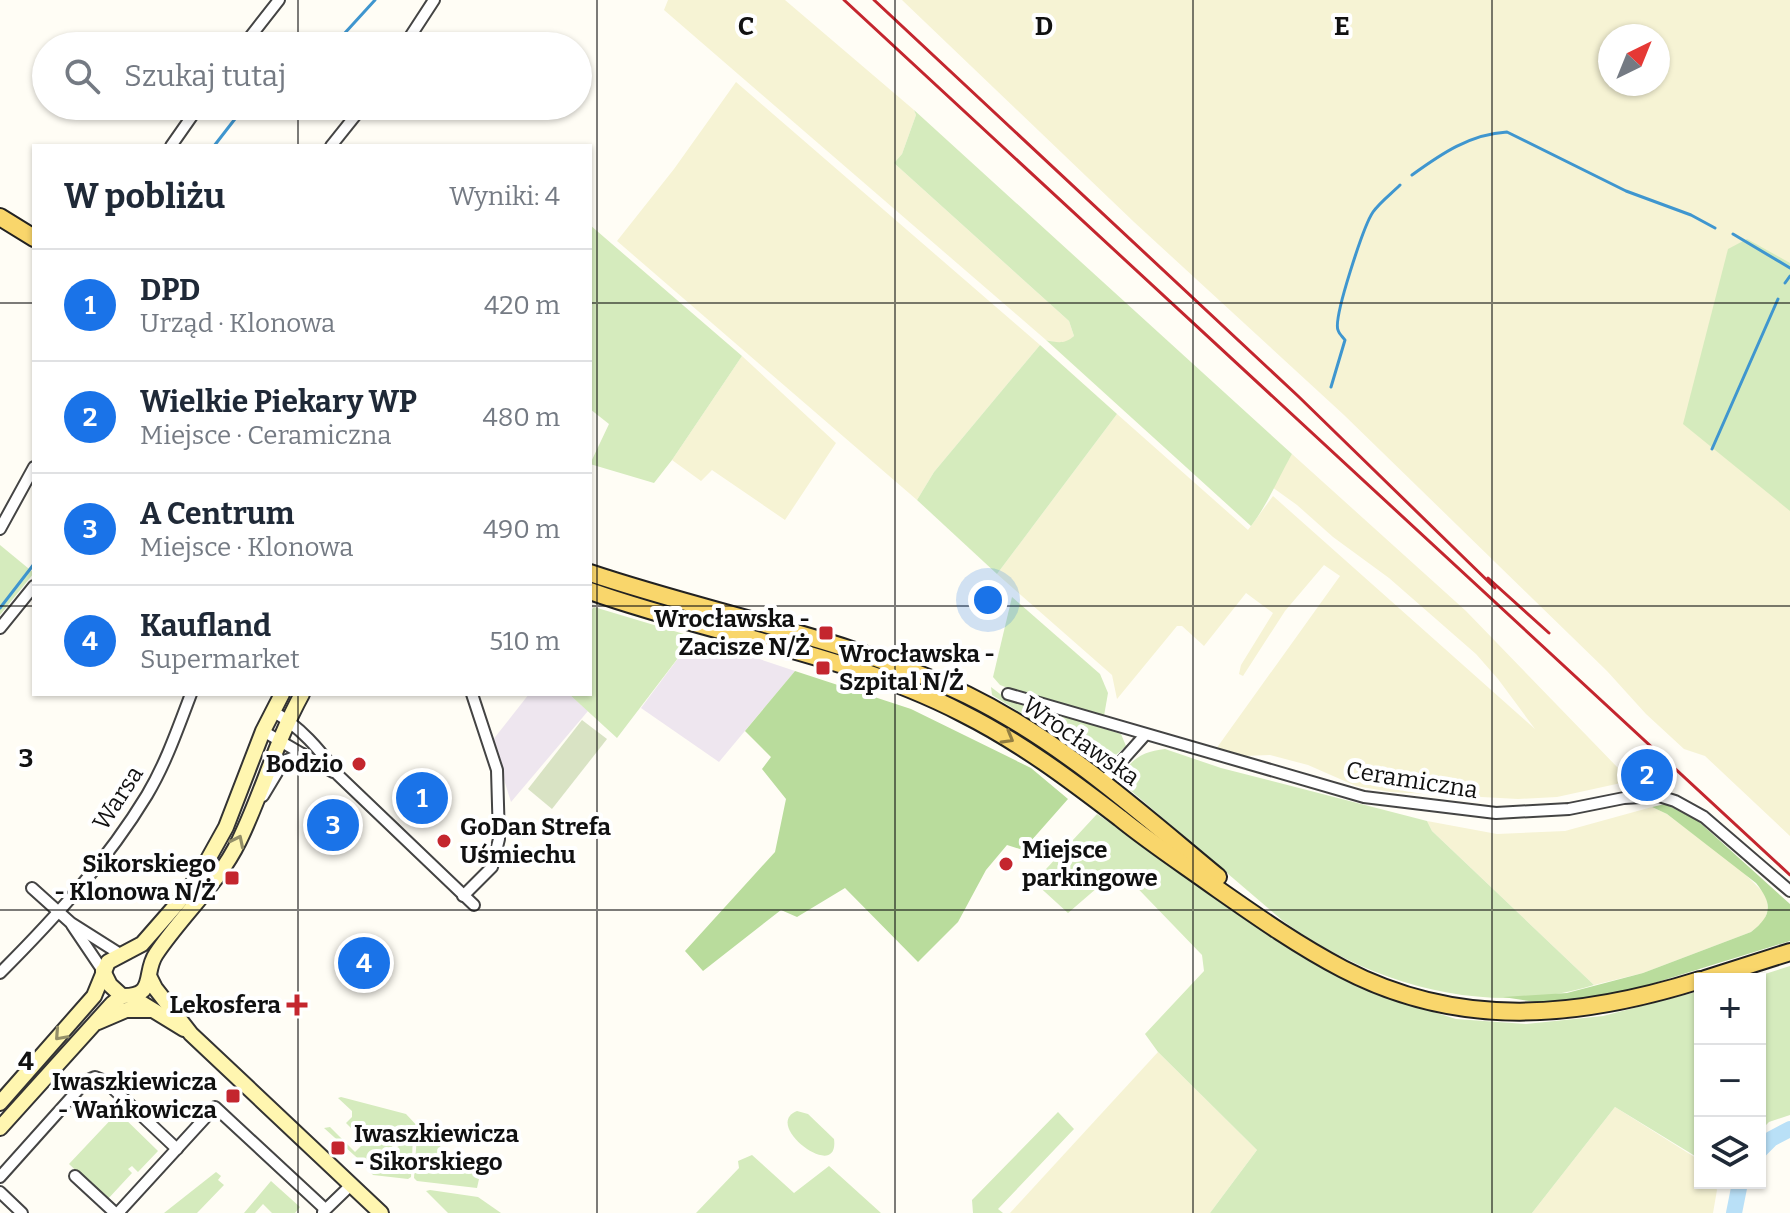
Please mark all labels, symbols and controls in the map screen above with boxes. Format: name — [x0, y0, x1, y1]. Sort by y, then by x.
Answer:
text: C — [738, 11, 754, 42]
text: D — [1035, 11, 1053, 42]
text: E — [1334, 11, 1350, 42]
north arrow — [1598, 24, 1670, 96]
search box — [32, 32, 592, 120]
icon: search — [60, 54, 104, 98]
text: Szukaj tutaj — [124, 58, 286, 94]
text: W pobliżu — [64, 176, 225, 217]
text: Wyniki: 4 — [449, 181, 560, 212]
text: DPD — [140, 272, 200, 308]
text: 1 — [84, 290, 96, 321]
text: 420 m — [484, 290, 560, 321]
text: Urząd · Klonowa — [140, 308, 335, 339]
text: Wielkie Piekary WP — [140, 384, 417, 420]
text: 2 — [83, 402, 97, 433]
text: 480 m — [483, 402, 560, 433]
text: Miejsce · Ceramiczna — [140, 420, 391, 451]
text: A Centrum — [140, 496, 294, 532]
text: 3 — [83, 514, 97, 545]
text: 490 m — [483, 514, 560, 545]
text: Miejsce · Klonowa — [140, 532, 353, 563]
your location — [968, 580, 1008, 620]
place label: Wrocławska - Zacisze N/Ż — [654, 605, 810, 661]
text: Kaufland — [140, 608, 271, 644]
marker: Wrocławska - Zacisze N/Ż — [817, 624, 835, 642]
text: 4 — [82, 626, 98, 657]
text: 510 m — [489, 626, 560, 657]
place label: Wrocławska - Szpital N/Ż — [839, 640, 995, 696]
text: Supermarket — [140, 644, 300, 675]
marker: Wrocławska - Szpital N/Ż — [814, 659, 832, 677]
street label: Wrocławska — [1017, 690, 1145, 792]
one-way arrow — [999, 728, 1014, 744]
text: 3 — [19, 743, 33, 774]
pin: 2 — [1621, 745, 1673, 805]
place label: Bodzio — [266, 750, 343, 778]
marker: Bodzio — [350, 755, 368, 773]
street label: Ceramiczna — [1344, 756, 1480, 804]
street label: Warsa — [87, 761, 149, 835]
pin: 1 — [396, 768, 448, 828]
pin: 3 — [307, 795, 359, 855]
place label: GoDan Strefa Uśmiechu — [460, 813, 612, 869]
marker: GoDan Strefa Uśmiechu — [435, 832, 453, 850]
one-way arrow — [228, 834, 244, 849]
place label: Miejsce parkingowe — [1022, 836, 1158, 892]
place label: Sikorskiego - Klonowa N/Ż — [54, 850, 216, 906]
marker: Miejsce parkingowe — [997, 855, 1015, 873]
marker: Sikorskiego - Klonowa N/Ż — [223, 869, 241, 887]
pin: 4 — [338, 933, 390, 993]
map controls — [1694, 973, 1766, 1189]
button: + — [1694, 973, 1766, 1045]
place label: Lekosfera — [169, 991, 282, 1019]
marker: Lekosfera — [288, 996, 306, 1014]
one-way arrow — [55, 1026, 70, 1041]
button: − — [1694, 1045, 1766, 1117]
text: 4 — [18, 1046, 34, 1077]
place label: Iwaszkiewicza - Wańkowicza — [52, 1068, 218, 1124]
marker: Iwaszkiewicza - Wańkowicza — [224, 1087, 242, 1105]
button: layers — [1694, 1117, 1766, 1189]
place label: Iwaszkiewicza - Sikorskiego — [354, 1120, 519, 1176]
marker: Iwaszkiewicza - Sikorskiego — [329, 1139, 347, 1157]

